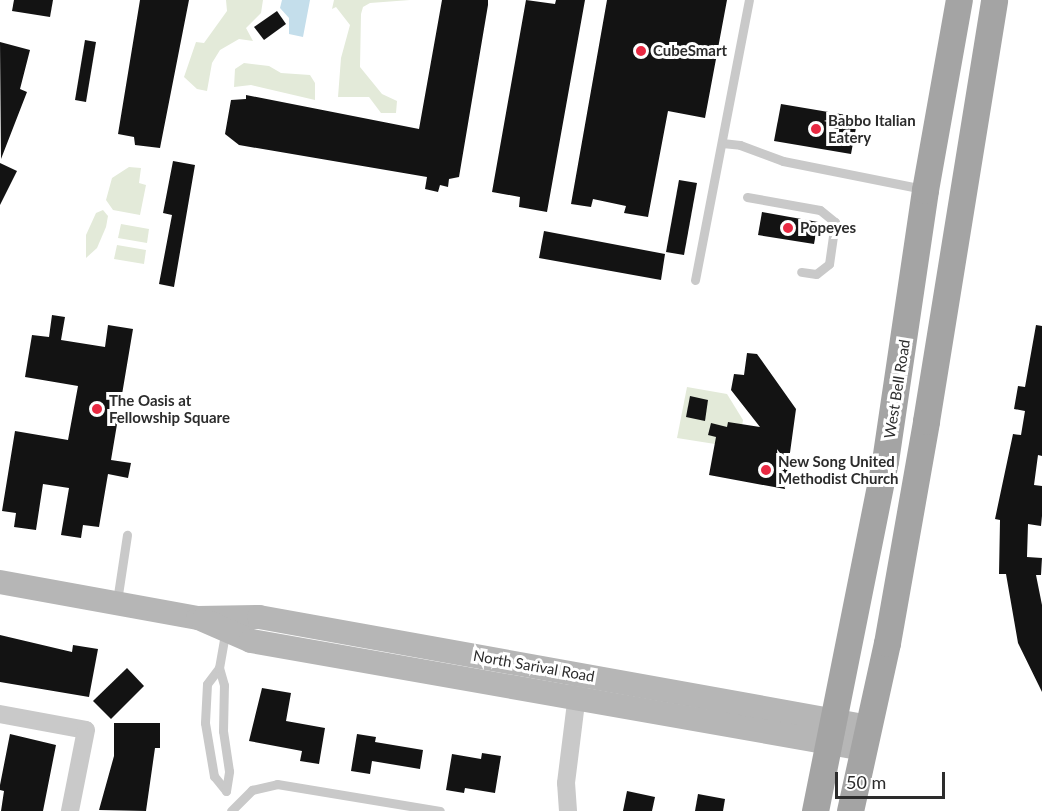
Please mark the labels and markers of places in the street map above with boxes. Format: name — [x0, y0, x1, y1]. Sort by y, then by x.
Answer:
place label: CubeSmart — [653, 42, 727, 60]
marker: CubeSmart — [634, 44, 648, 58]
place label: Babbo Italian Eatery — [828, 111, 916, 146]
marker: Babbo Italian Eatery — [809, 122, 823, 136]
place label: Popeyes — [800, 219, 856, 237]
marker: Popeyes — [781, 221, 795, 235]
place label: The Oasis at Fellowship Square — [109, 391, 230, 426]
marker: The Oasis at Fellowship Square — [90, 402, 104, 416]
place label: New Song United Methodist Church — [778, 452, 899, 487]
marker: New Song United Methodist Church — [759, 463, 773, 477]

